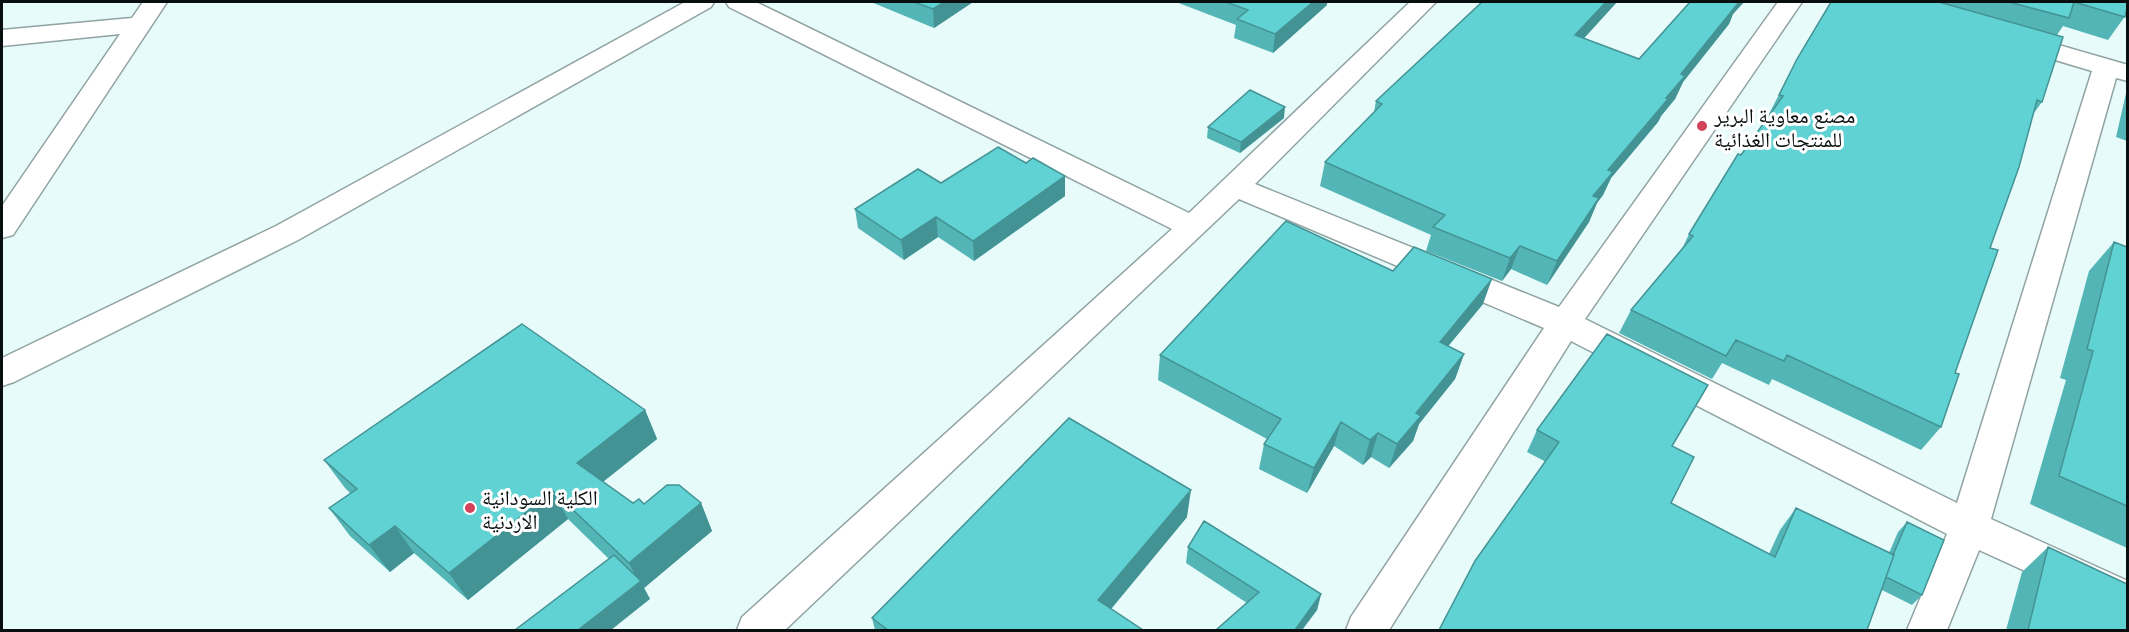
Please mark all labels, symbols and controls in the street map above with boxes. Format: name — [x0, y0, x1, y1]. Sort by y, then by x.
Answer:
place label: مصنع معاوية البرير للمنتجات الغذائية — [1713, 102, 1855, 151]
marker: مصنع معاوية البرير للمنتجات الغذائية — [1695, 119, 1709, 133]
place label: الكلية السودانية الاردنية — [482, 484, 598, 533]
marker: الكلية السودانية الاردنية — [463, 501, 477, 515]

